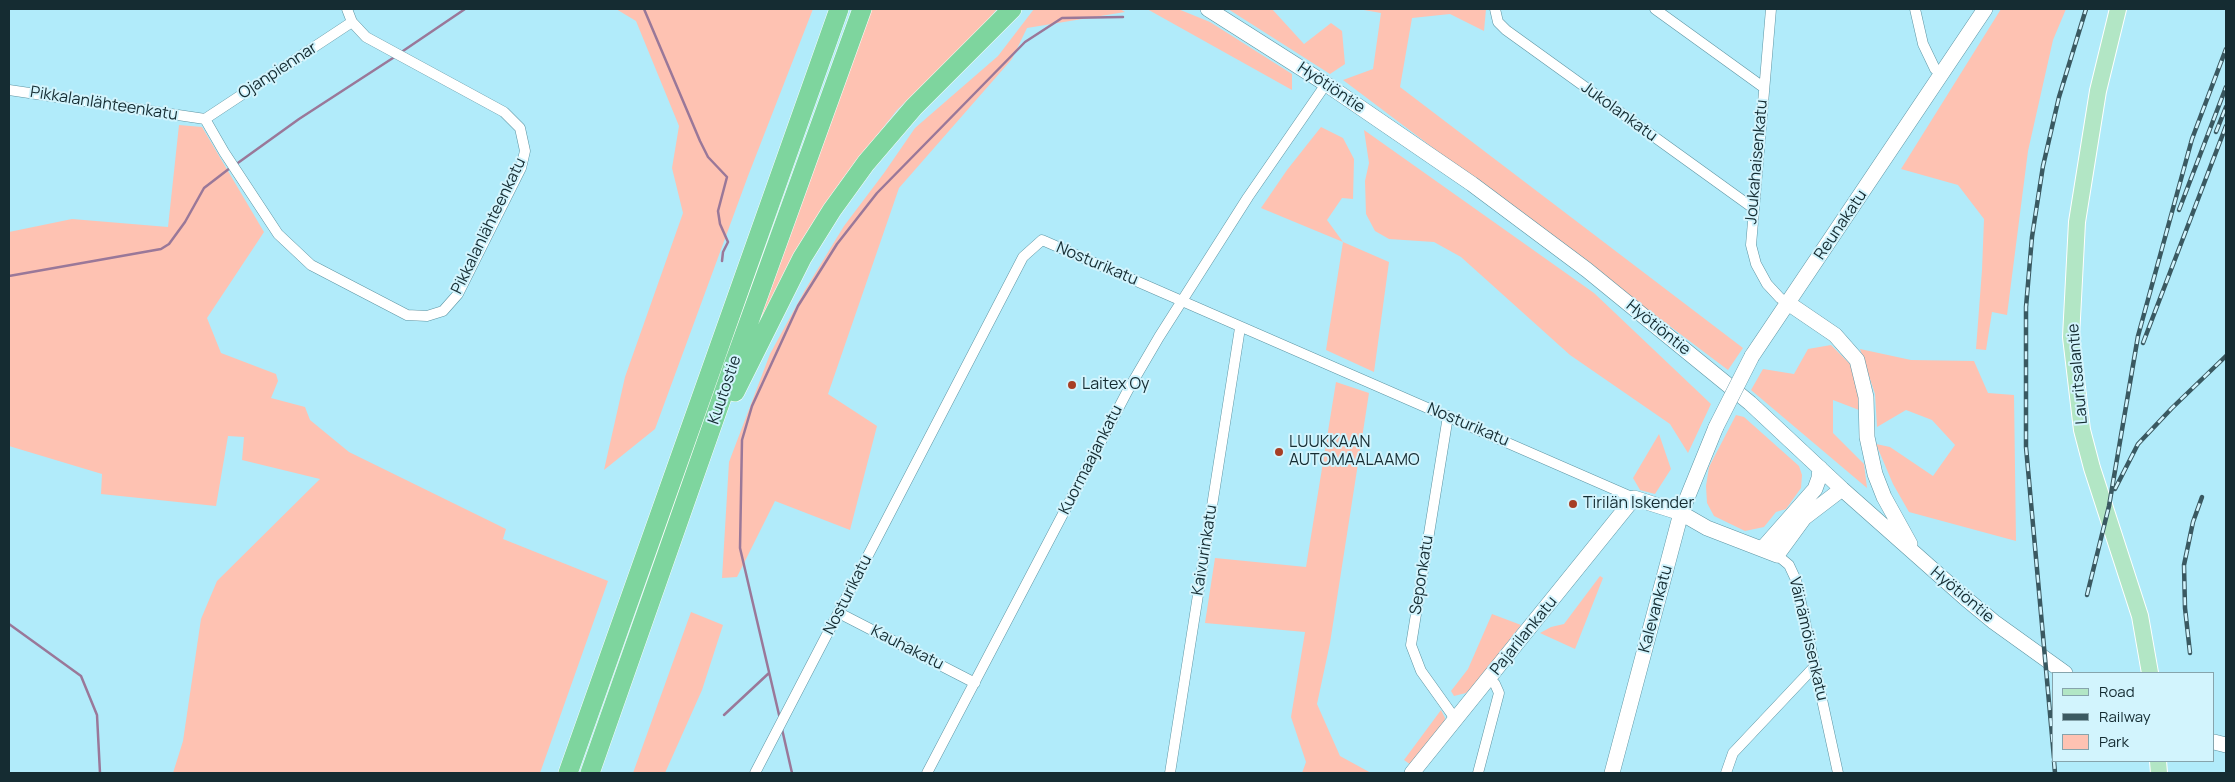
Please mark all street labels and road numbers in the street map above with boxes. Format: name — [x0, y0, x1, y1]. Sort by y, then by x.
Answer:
street label: Ojanpiennar — [235, 38, 321, 104]
street label: Hyötiöntie — [1294, 58, 1368, 118]
street label: Jukolankatu — [1577, 78, 1661, 146]
street label: Pikkalanlähteenkatu — [29, 83, 179, 125]
street label: Joukahaisenkatu — [1742, 99, 1772, 225]
street label: Pikkalanlähteenkatu — [448, 155, 530, 297]
street label: Reunakatu — [1811, 186, 1871, 264]
street label: Nosturikatu — [1053, 238, 1141, 290]
street label: Hyötiöntie — [1622, 296, 1694, 360]
street label: Lauritsalantie — [2064, 323, 2092, 425]
street label: Kuutostie — [704, 353, 746, 427]
street label: Nosturikatu — [1424, 399, 1512, 451]
street label: Kuormaajankatu — [1055, 402, 1127, 518]
street label: Kaivurinkatu — [1188, 503, 1222, 597]
street label: Seponkatu — [1406, 534, 1438, 616]
street label: Nosturikatu — [820, 552, 876, 638]
street label: Kalevankatu — [1635, 563, 1677, 655]
street label: Hyötiöntie — [1926, 563, 1998, 627]
street label: Väinämöisenkatu — [1784, 575, 1832, 703]
street label: Pajarilankatu — [1487, 593, 1561, 679]
street label: Kauhakatu — [867, 622, 947, 674]

